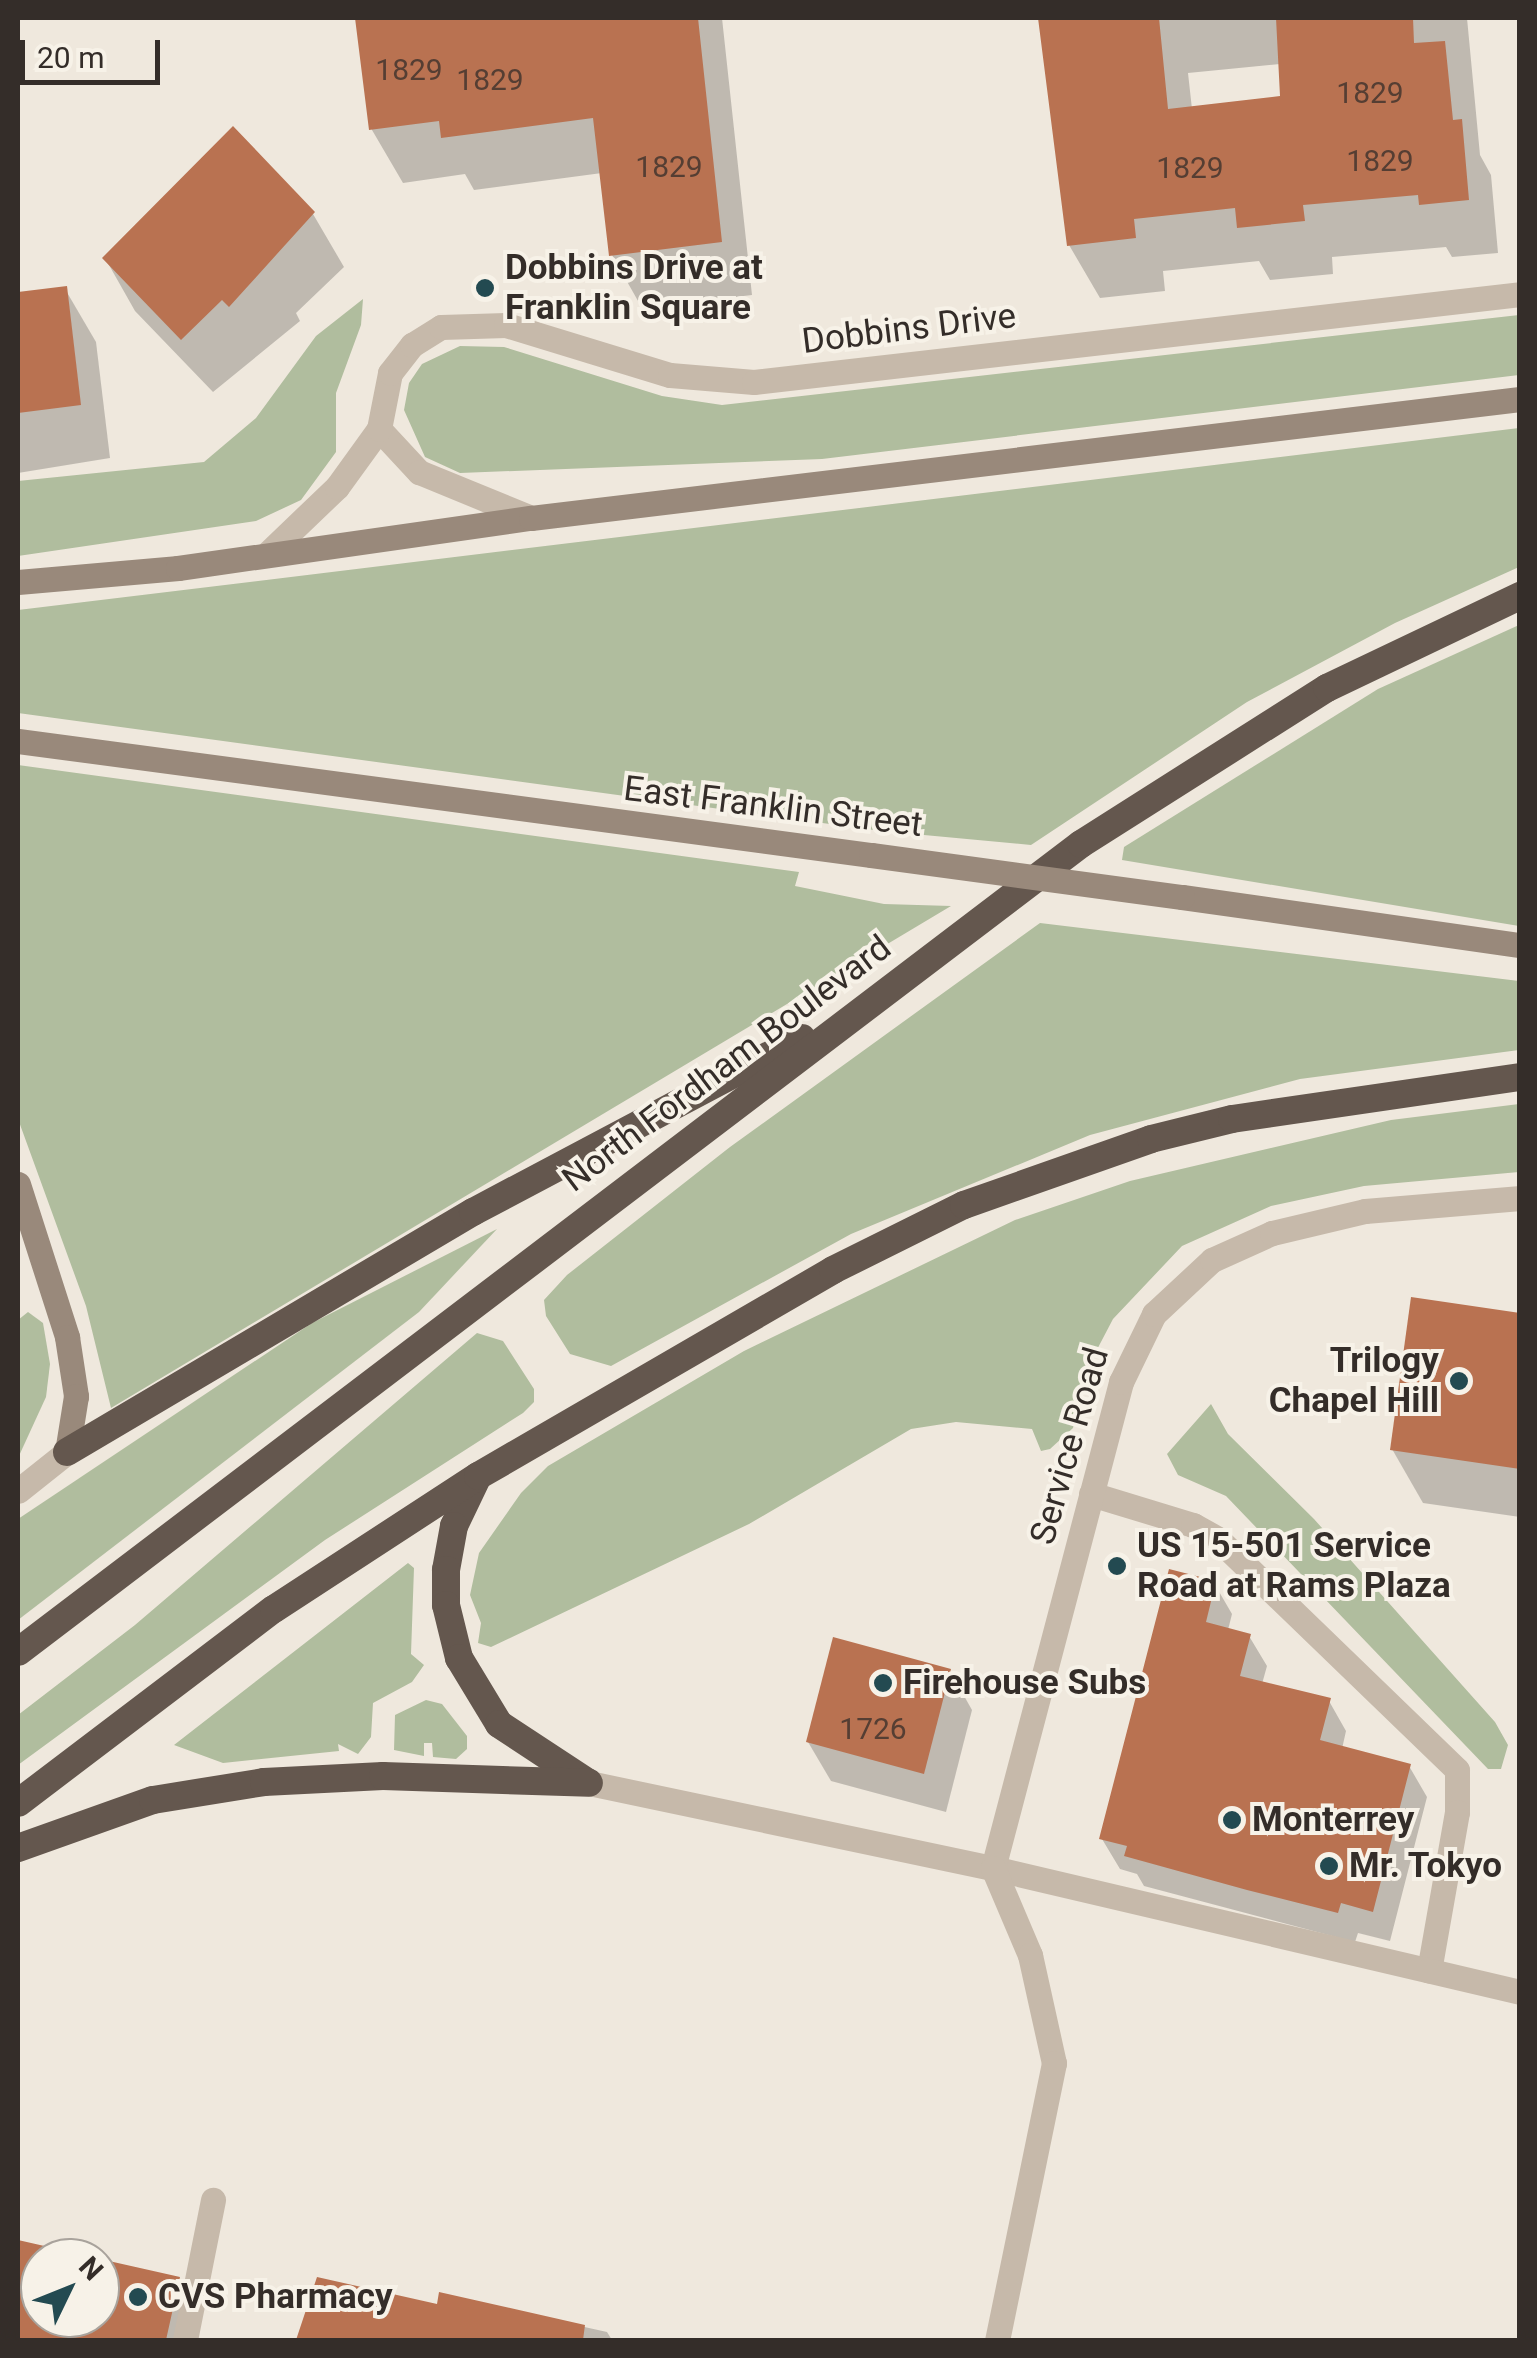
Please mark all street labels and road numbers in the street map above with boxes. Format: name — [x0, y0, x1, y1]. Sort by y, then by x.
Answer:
street label: Dobbins Drive — [800, 295, 1018, 363]
street label: East Franklin Street — [621, 768, 925, 846]
street label: North Fordham Boulevard — [555, 927, 899, 1201]
street label: Service Road — [1022, 1343, 1118, 1549]

